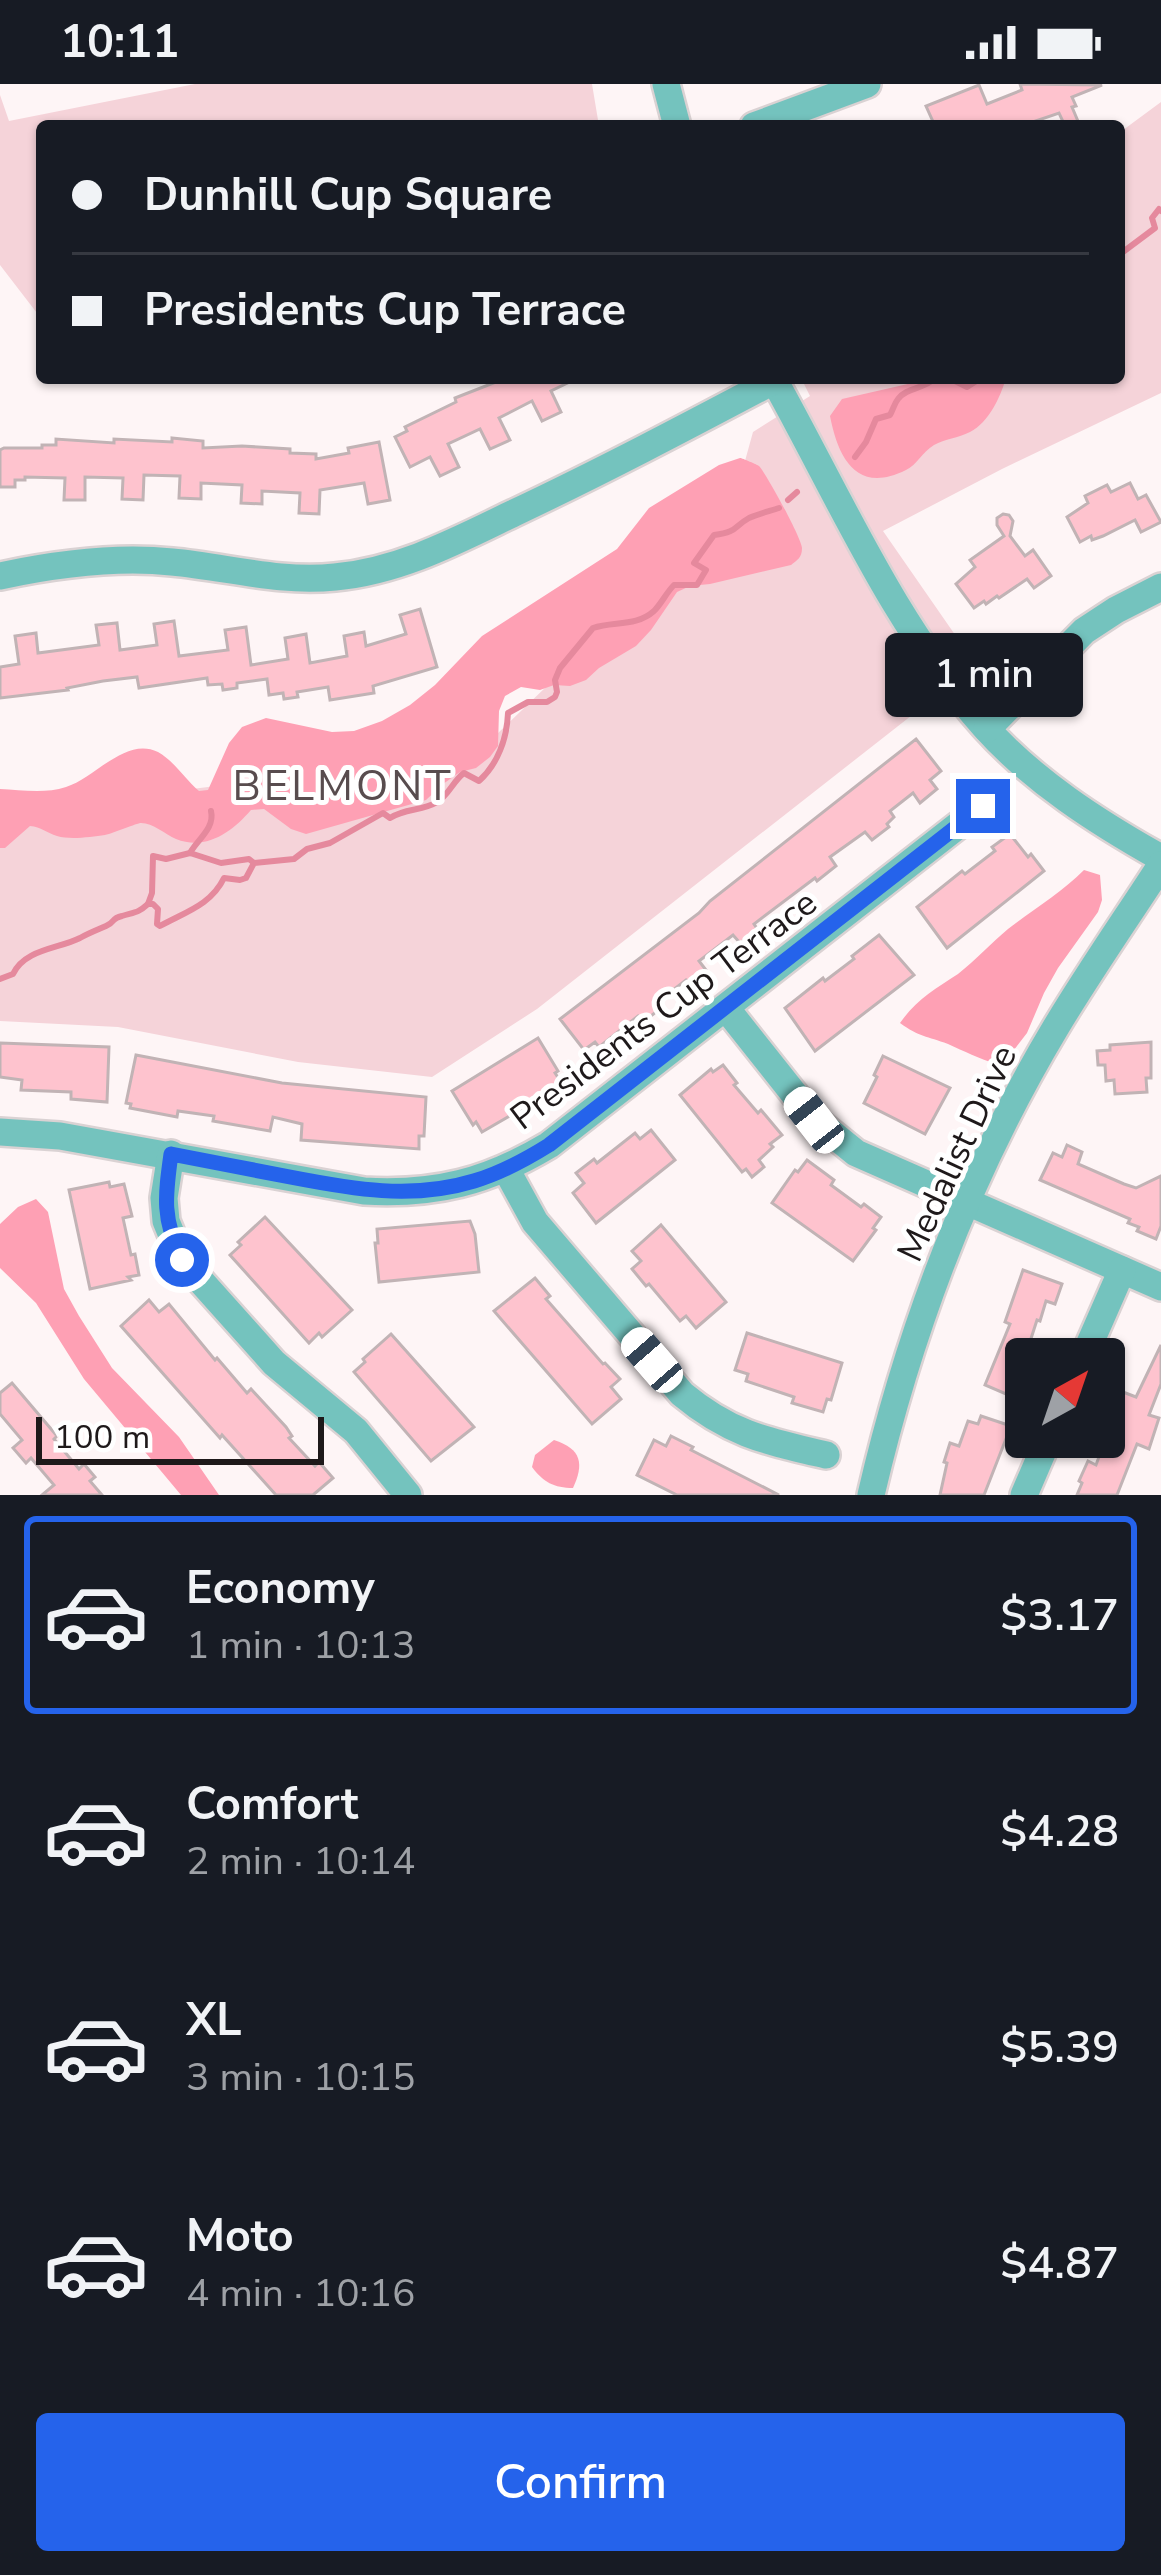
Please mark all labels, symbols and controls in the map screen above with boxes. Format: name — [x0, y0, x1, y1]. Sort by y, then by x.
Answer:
text: 10:11 — [60, 12, 179, 73]
text: Dunhill Cup Square — [144, 165, 552, 226]
text: Presidents Cup Terrace — [144, 280, 626, 341]
callout: 1 min — [884, 632, 1082, 716]
text: 1 min — [934, 648, 1034, 701]
district label: BELMONT — [232, 758, 454, 815]
route end — [956, 779, 1010, 833]
street label: Presidents Cup Terrace — [501, 879, 827, 1142]
street label: Medalist Drive — [886, 1038, 1029, 1270]
car — [778, 1081, 850, 1159]
route start — [155, 1233, 209, 1287]
car — [615, 1321, 689, 1399]
north arrow — [1005, 1338, 1125, 1458]
map controls — [1005, 1338, 1125, 1458]
scale bar — [36, 1411, 324, 1464]
text: 100 m — [54, 1415, 150, 1460]
text: Economy — [186, 1558, 375, 1619]
icon: car — [42, 1561, 150, 1669]
text: $3.17 — [1000, 1585, 1119, 1646]
text: 1 min · 10:13 — [186, 1619, 415, 1672]
text: Comfort — [186, 1774, 358, 1835]
icon: car — [42, 1777, 150, 1885]
text: $4.28 — [1000, 1801, 1119, 1862]
text: 2 min · 10:14 — [186, 1835, 415, 1888]
text: XL — [186, 1990, 242, 2051]
icon: car — [42, 1993, 150, 2101]
text: $5.39 — [1000, 2017, 1119, 2078]
text: 3 min · 10:15 — [186, 2051, 415, 2104]
text: Moto — [186, 2206, 294, 2267]
icon: car — [42, 2209, 150, 2317]
text: $4.87 — [1000, 2233, 1119, 2294]
text: 4 min · 10:16 — [186, 2267, 415, 2320]
button: Confirm — [36, 2413, 1125, 2551]

